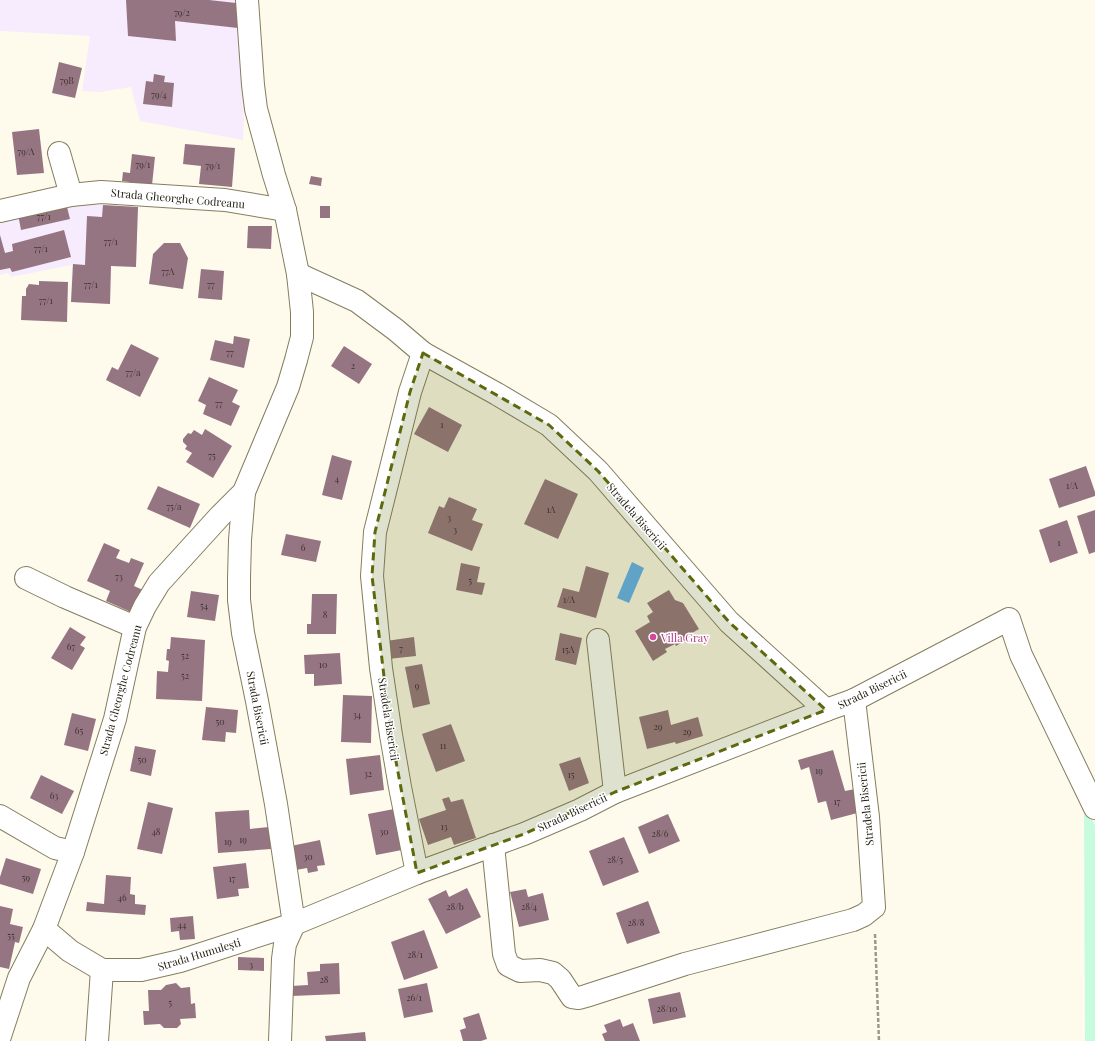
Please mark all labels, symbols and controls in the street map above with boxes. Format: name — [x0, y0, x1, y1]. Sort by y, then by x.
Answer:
house number: 79/2 — [174, 6, 190, 18]
house number: 79B — [60, 74, 74, 86]
house number: 79/4 — [151, 88, 167, 100]
house number: 79/A — [18, 145, 35, 157]
house number: 79/1 — [136, 158, 151, 170]
house number: 79/1 — [206, 159, 221, 171]
street label: Strada Gheorghe Codreanu — [110, 185, 246, 211]
house number: 77/1 — [37, 210, 52, 222]
house number: 77/1 — [104, 235, 119, 247]
house number: 77/1 — [34, 242, 49, 254]
house number: 77A — [162, 265, 175, 277]
house number: 77/1 — [84, 278, 99, 290]
house number: 77 — [207, 278, 215, 290]
house number: 77/1 — [39, 294, 54, 306]
house number: 77 — [226, 346, 234, 358]
house number: 2 — [351, 359, 355, 371]
house number: 77/a — [126, 366, 141, 378]
house number: 77 — [215, 397, 223, 409]
house number: 1 — [440, 418, 444, 430]
house number: 75 — [208, 449, 216, 461]
house number: 4 — [335, 472, 340, 484]
street label: Stradela Bisericii — [604, 479, 670, 553]
house number: 1/A — [1066, 479, 1078, 491]
house number: 75/a — [166, 500, 182, 512]
house number: 1A — [546, 503, 556, 515]
house number: 3 — [447, 511, 451, 523]
house number: 3 — [453, 523, 457, 535]
house number: 1 — [1057, 536, 1061, 548]
house number: 6 — [301, 541, 306, 553]
house number: 73 — [115, 570, 123, 582]
house number: 5 — [468, 574, 472, 586]
house number: 1/A — [563, 593, 575, 605]
house number: 54 — [200, 599, 209, 611]
house number: 8 — [323, 608, 328, 620]
street label: Strada Gheorghe Codreanu — [95, 622, 145, 757]
place label: Villa Gray — [660, 630, 709, 645]
marker: Villa Gray — [648, 632, 658, 642]
house number: 67 — [67, 640, 75, 652]
house number: 7 — [399, 642, 403, 654]
house number: 15A — [562, 643, 575, 655]
house number: 52 — [181, 649, 189, 661]
house number: 10 — [319, 658, 327, 670]
street label: Strada Bisericii — [835, 666, 909, 712]
house number: 52 — [181, 669, 189, 681]
street label: Strada Bisericii — [243, 670, 273, 746]
street label: Stradela Bisericii — [375, 676, 403, 762]
house number: 9 — [415, 679, 420, 691]
house number: 34 — [353, 708, 362, 720]
house number: 50 — [215, 715, 225, 727]
house number: 29 — [654, 720, 663, 732]
house number: 65 — [75, 724, 83, 736]
house number: 29 — [683, 725, 692, 737]
house number: 11 — [440, 739, 447, 751]
house number: 50 — [137, 753, 147, 765]
street label: Stradela Bisericii — [853, 762, 877, 846]
house number: 19 — [815, 764, 823, 776]
house number: 32 — [364, 767, 372, 779]
house number: 15 — [568, 768, 575, 780]
house number: 63 — [50, 789, 58, 801]
street label: Strada Bisericii — [535, 789, 609, 835]
house number: 17 — [834, 795, 841, 807]
house number: 13 — [440, 820, 448, 832]
house number: 48 — [151, 825, 161, 837]
house number: 30 — [379, 825, 389, 837]
house number: 28/6 — [652, 827, 669, 839]
house number: 19 — [239, 833, 247, 845]
house number: 19 — [224, 835, 232, 847]
house number: 30 — [303, 850, 313, 862]
house number: 28/5 — [607, 853, 623, 865]
house number: 59 — [22, 871, 31, 883]
house number: 17 — [229, 872, 236, 884]
house number: 46 — [117, 891, 127, 903]
house number: 28/b — [446, 900, 464, 912]
house number: 28/4 — [521, 900, 538, 912]
house number: 28/8 — [627, 916, 645, 928]
house number: 44 — [178, 918, 187, 930]
house number: 55 — [7, 929, 15, 941]
street label: Strada Humulești — [156, 934, 242, 974]
house number: 28/1 — [407, 948, 424, 960]
house number: 3 — [249, 958, 253, 970]
house number: 28 — [320, 973, 329, 985]
house number: 26/1 — [406, 991, 422, 1003]
house number: 5 — [168, 996, 172, 1008]
house number: 28/10 — [656, 1002, 678, 1014]

